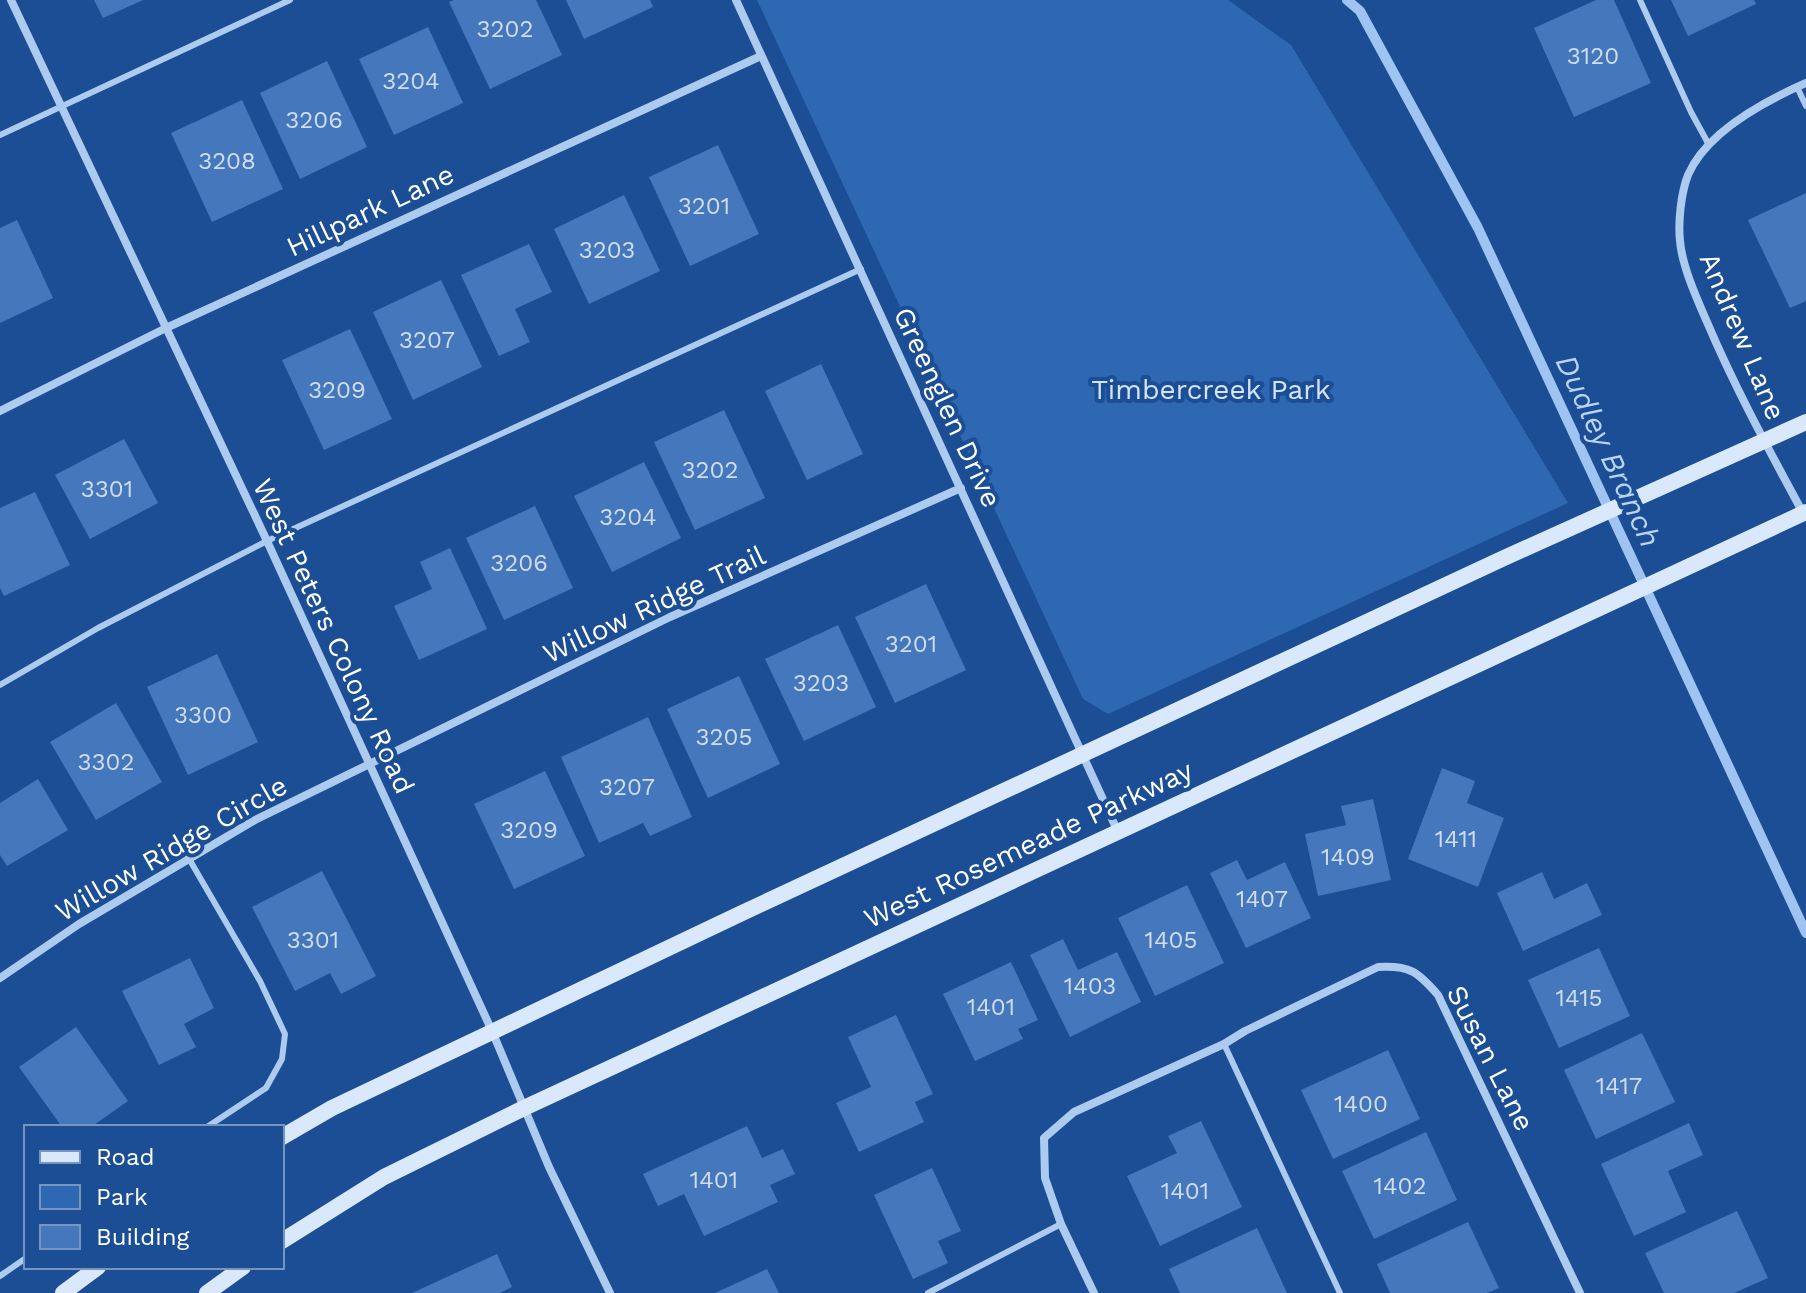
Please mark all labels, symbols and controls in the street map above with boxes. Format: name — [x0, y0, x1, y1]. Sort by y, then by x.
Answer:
house number: 3202 — [477, 15, 533, 43]
house number: 3120 — [1567, 42, 1619, 70]
house number: 3204 — [382, 67, 440, 95]
house number: 3206 — [285, 106, 343, 134]
house number: 3208 — [198, 147, 256, 175]
street label: Hillpark Lane — [281, 157, 459, 264]
house number: 3201 — [678, 192, 730, 220]
house number: 3203 — [579, 236, 635, 264]
street label: Andrew Lane — [1692, 248, 1793, 425]
street label: Greenglen Drive — [887, 302, 1008, 513]
house number: 3207 — [399, 326, 455, 354]
water label: Dudley Branch — [1549, 349, 1668, 553]
park label: Timbercreek Park — [1091, 373, 1331, 406]
house number: 3209 — [308, 376, 366, 404]
house number: 3202 — [682, 456, 738, 484]
street label: West Peters Colony Road — [246, 473, 421, 799]
house number: 3301 — [81, 475, 133, 503]
house number: 3204 — [599, 503, 657, 531]
street label: Willow Ridge Trail — [538, 538, 771, 670]
house number: 3206 — [490, 549, 548, 577]
house number: 3201 — [885, 630, 937, 658]
house number: 3203 — [793, 669, 849, 697]
house number: 3300 — [174, 701, 232, 729]
house number: 3205 — [696, 723, 752, 751]
house number: 3302 — [78, 748, 134, 776]
street label: West Rosemeade Parkway — [859, 753, 1198, 935]
street label: Willow Ridge Circle — [49, 769, 293, 928]
house number: 3207 — [599, 773, 655, 801]
house number: 3209 — [500, 816, 558, 844]
house number: 1411 — [1435, 825, 1477, 853]
house number: 1409 — [1321, 843, 1375, 871]
house number: 1407 — [1236, 885, 1288, 913]
house number: 3301 — [287, 926, 339, 954]
house number: 1405 — [1145, 926, 1197, 954]
house number: 1403 — [1064, 972, 1116, 1000]
street label: Susan Lane — [1440, 980, 1541, 1136]
house number: 1415 — [1556, 984, 1602, 1012]
house number: 1401 — [967, 993, 1015, 1021]
house number: 1417 — [1596, 1072, 1642, 1100]
house number: 1400 — [1334, 1090, 1388, 1118]
legend — [24, 1125, 284, 1269]
text: Road — [96, 1143, 155, 1171]
house number: 1401 — [690, 1166, 738, 1194]
house number: 1402 — [1374, 1172, 1426, 1200]
house number: 1401 — [1161, 1177, 1209, 1205]
text: Park — [96, 1183, 148, 1211]
text: Building — [96, 1223, 189, 1251]

